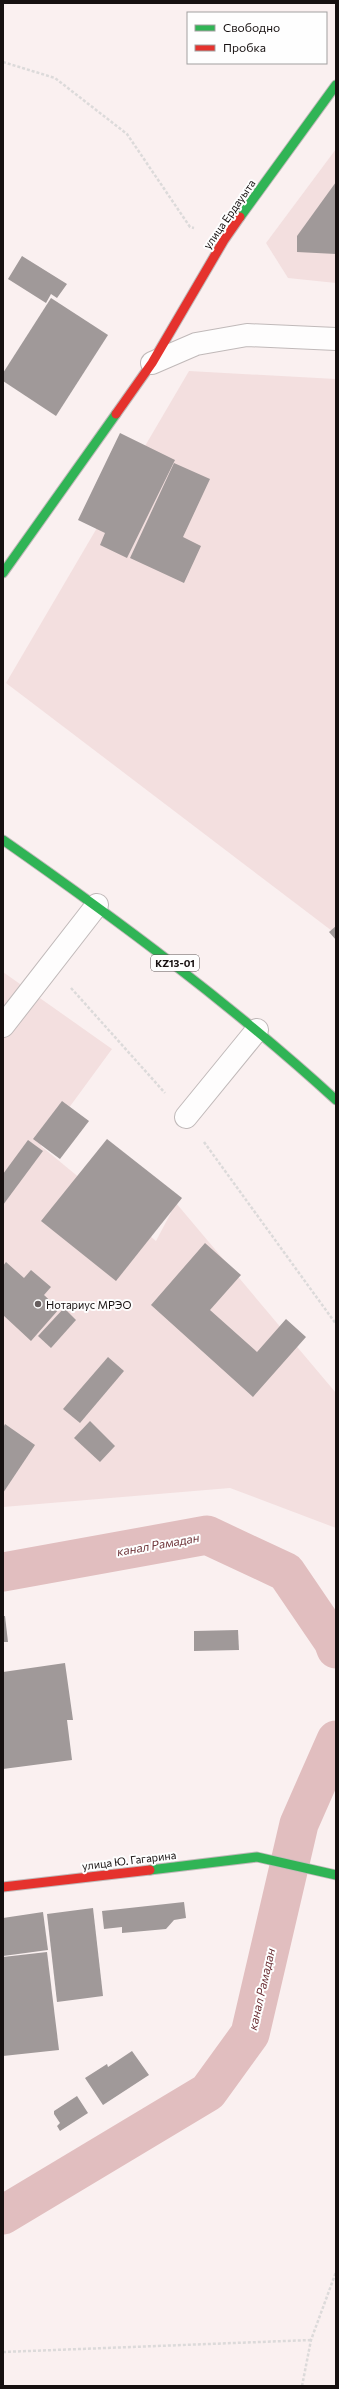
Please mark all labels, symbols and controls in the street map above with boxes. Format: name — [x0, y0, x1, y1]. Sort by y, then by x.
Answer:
legend — [187, 12, 327, 64]
text: Свободно — [223, 20, 280, 34]
text: Пробка — [223, 40, 266, 54]
street label: улица Ердауыта — [200, 177, 258, 251]
road number: KZ13-01 — [151, 955, 199, 971]
place label: Нотариус МРЭО — [46, 1298, 131, 1311]
marker: Нотариус МРЭО — [33, 1299, 43, 1309]
water label: канал Рамадан — [116, 1530, 200, 1558]
street label: улица Ю. Гагарина — [81, 1848, 177, 1872]
water label: канал Рамадан — [245, 1947, 277, 2031]

